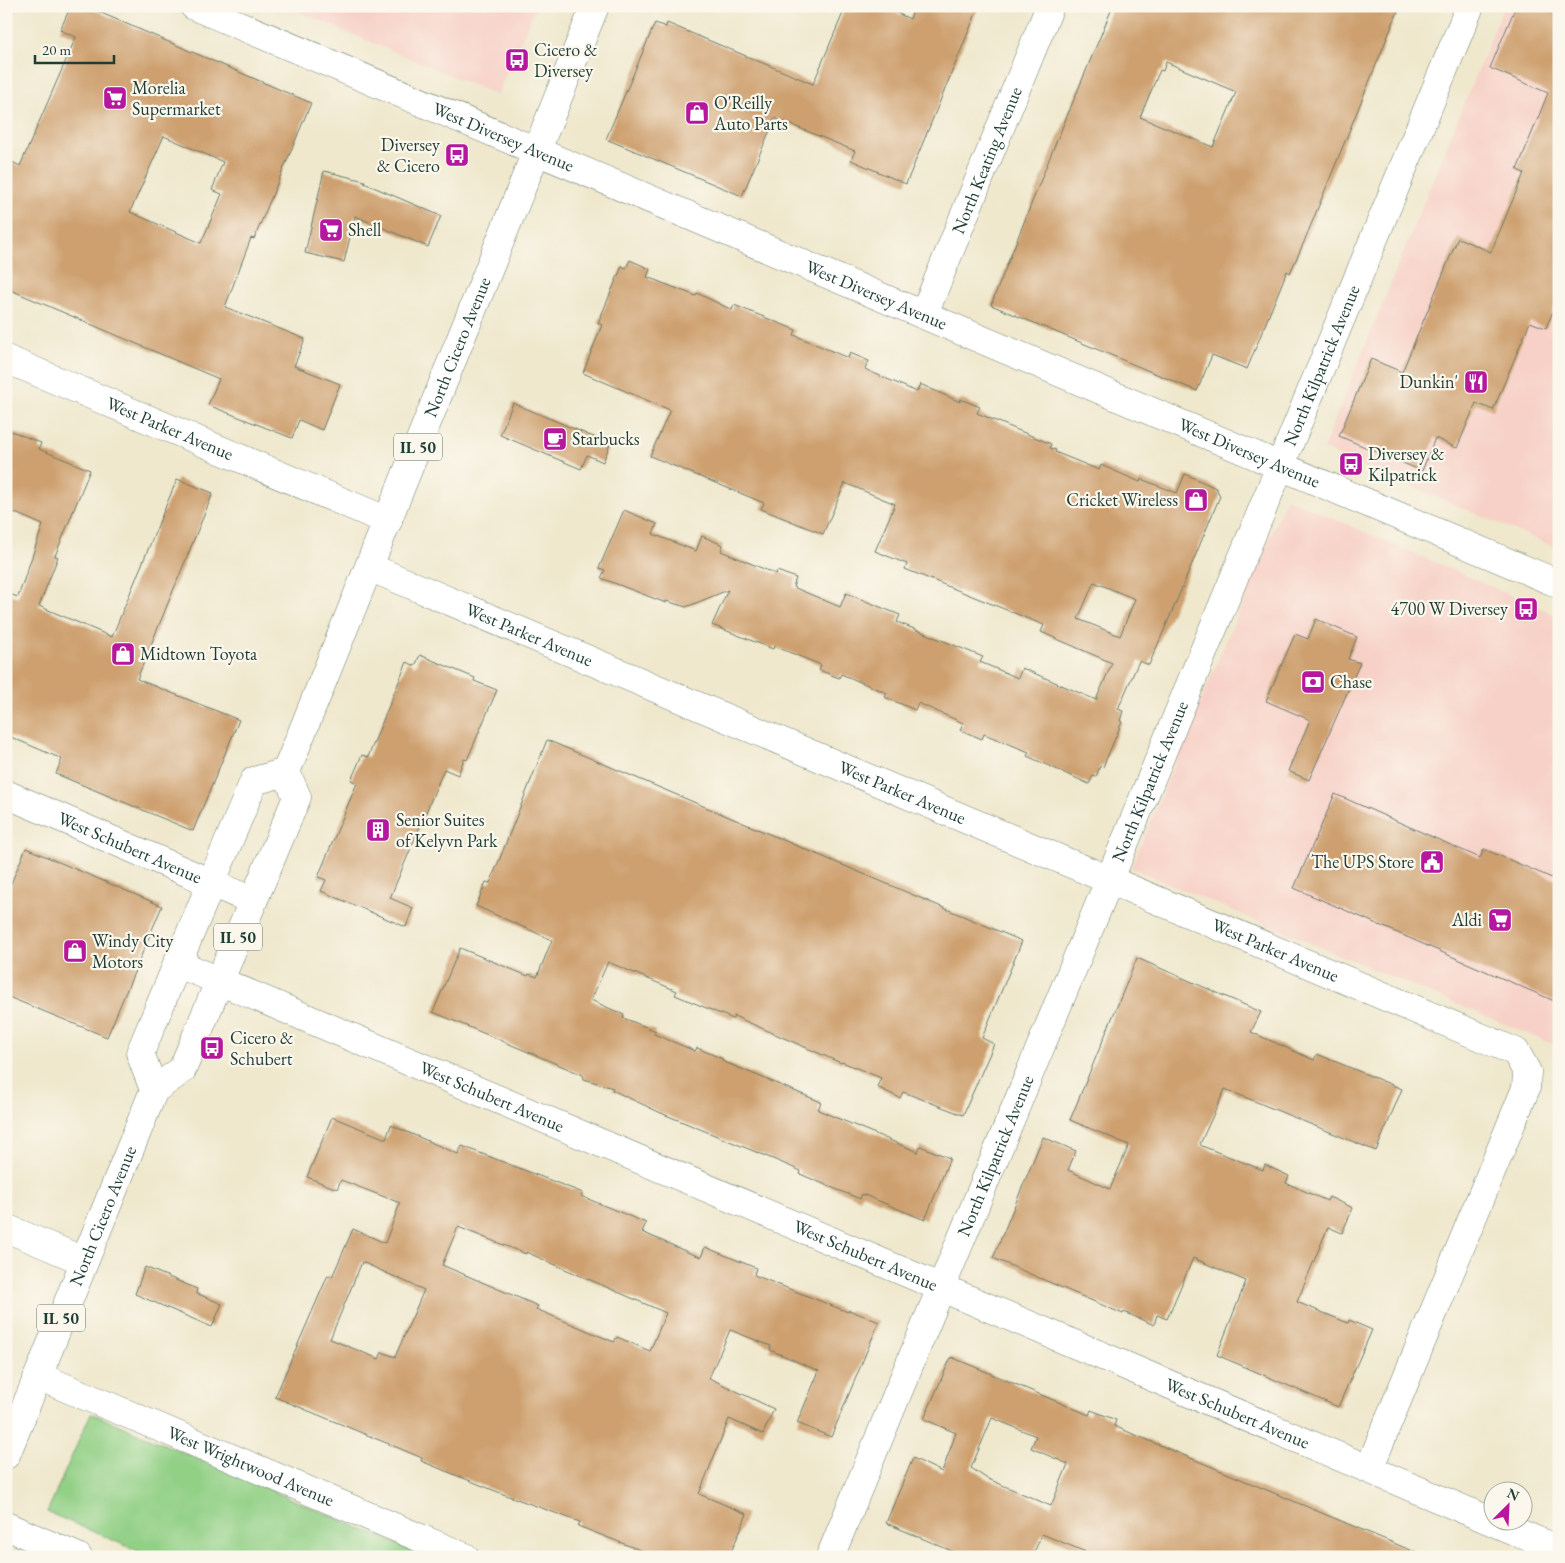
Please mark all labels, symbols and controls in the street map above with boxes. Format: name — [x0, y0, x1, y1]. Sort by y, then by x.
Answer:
scale bar — [35, 32, 114, 64]
place label: Cicero & Diversey — [534, 38, 598, 82]
text: 20 m — [42, 40, 71, 59]
bus stop icon: Cicero & Diversey — [504, 47, 530, 73]
place label: Morelia Supermarket — [132, 76, 221, 120]
street label: North Keating Avenue — [946, 83, 1027, 237]
supermarket icon: Morelia Supermarket — [102, 85, 128, 111]
place label: O'Reilly Auto Parts — [713, 91, 788, 135]
street label: West Diversey Avenue — [429, 96, 578, 177]
shop icon: O'Reilly Auto Parts — [684, 100, 710, 126]
place label: Diversey & Cicero — [377, 133, 440, 177]
bus stop icon: Diversey & Cicero — [444, 142, 470, 168]
supermarket icon: Shell — [318, 217, 344, 243]
place label: Shell — [348, 218, 381, 241]
street label: West Diversey Avenue — [802, 254, 951, 335]
street label: North Cicero Avenue — [418, 273, 496, 420]
street label: North Kilpatrick Avenue — [1278, 281, 1365, 449]
restaurant icon: Dunkin' — [1463, 369, 1489, 395]
place label: Dunkin' — [1399, 370, 1458, 393]
street label: West Parker Avenue — [103, 391, 237, 465]
street label: West Diversey Avenue — [1175, 412, 1324, 493]
cafe icon: Starbucks — [542, 426, 568, 452]
place label: Starbucks — [572, 427, 640, 450]
road number: IL 50 — [394, 434, 442, 461]
place label: Diversey & Kilpatrick — [1368, 442, 1445, 486]
bus stop icon: Diversey & Kilpatrick — [1338, 451, 1364, 477]
shop icon: Cricket Wireless — [1183, 487, 1209, 513]
place label: Cricket Wireless — [1066, 488, 1178, 511]
bus stop icon: 4700 W Diversey — [1513, 596, 1539, 622]
street label: West Parker Avenue — [462, 597, 597, 671]
place label: 4700 W Diversey — [1391, 597, 1508, 620]
shop icon: Midtown Toyota — [110, 641, 136, 667]
place label: Midtown Toyota — [140, 642, 258, 665]
bank icon: Chase — [1300, 669, 1326, 695]
place label: Chase — [1330, 670, 1372, 693]
street label: North Kilpatrick Avenue — [1106, 697, 1193, 865]
street label: West Parker Avenue — [835, 755, 970, 829]
street label: West Schubert Avenue — [55, 806, 206, 888]
place label: Senior Suites of Kelyvn Park — [396, 808, 498, 852]
building icon: Senior Suites of Kelyvn Park — [365, 817, 391, 843]
public building icon: The UPS Store — [1419, 849, 1445, 875]
place label: The UPS Store — [1311, 850, 1414, 873]
supermarket icon: Aldi — [1487, 907, 1513, 933]
place label: Aldi — [1451, 908, 1483, 931]
street label: West Parker Avenue — [1208, 913, 1343, 987]
road number: IL 50 — [214, 924, 262, 950]
place label: Windy City Motors — [92, 929, 173, 973]
shop icon: Windy City Motors — [62, 938, 88, 964]
place label: Cicero & Schubert — [230, 1026, 294, 1070]
bus stop icon: Cicero & Schubert — [199, 1035, 225, 1061]
street label: West Schubert Avenue — [416, 1055, 568, 1137]
street label: North Kilpatrick Avenue — [952, 1072, 1039, 1240]
street label: North Cicero Avenue — [64, 1142, 141, 1289]
street label: West Schubert Avenue — [790, 1214, 941, 1296]
road number: IL 50 — [37, 1305, 85, 1332]
street label: West Schubert Avenue — [1162, 1372, 1313, 1454]
street label: West Wrightwood Avenue — [164, 1420, 338, 1511]
north arrow — [1482, 1480, 1532, 1530]
text: N — [1504, 1484, 1523, 1505]

